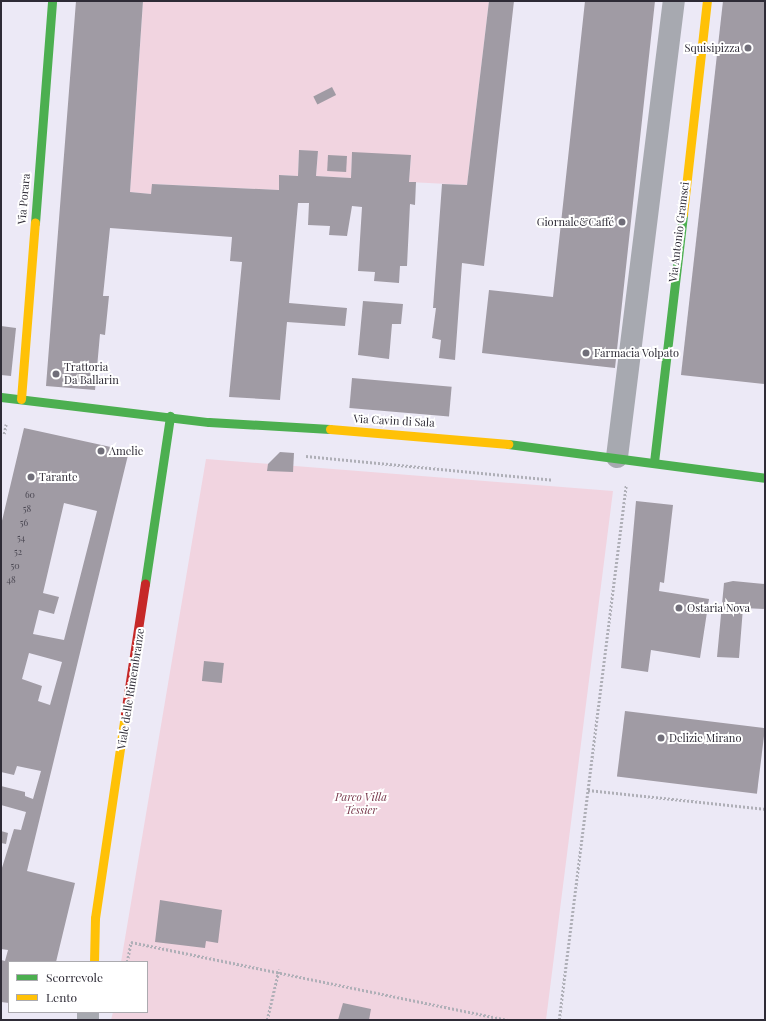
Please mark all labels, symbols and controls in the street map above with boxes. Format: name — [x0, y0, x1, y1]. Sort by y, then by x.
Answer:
place label: Squisipizza — [685, 41, 740, 55]
marker: Squisipizza — [743, 43, 753, 53]
street label: Via Porara — [15, 173, 33, 225]
street label: Via Antonio Gramsci — [666, 181, 692, 283]
place label: Giornale&Caffé — [537, 215, 614, 229]
marker: Giornale&Caffé — [617, 217, 627, 227]
place label: Farmacia Volpato — [594, 346, 680, 360]
marker: Farmacia Volpato — [581, 348, 591, 358]
place label: Trattoria Da Ballarin — [64, 361, 119, 387]
marker: Trattoria Da Ballarin — [51, 369, 61, 379]
street label: Via Cavin di Sala — [353, 412, 435, 430]
place label: Amelie — [109, 444, 143, 458]
marker: Amelie — [96, 446, 106, 456]
place label: Tarante — [39, 470, 78, 484]
marker: Tarante — [26, 472, 36, 482]
house number: 60 — [25, 489, 35, 499]
house number: 58 — [23, 503, 31, 513]
house number: 56 — [20, 517, 28, 527]
house number: 54 — [17, 532, 25, 542]
house number: 52 — [14, 546, 22, 556]
house number: 50 — [10, 560, 20, 570]
house number: 48 — [6, 574, 16, 584]
place label: Ostaria Nova — [687, 601, 750, 615]
marker: Ostaria Nova — [674, 603, 684, 613]
street label: Viale delle Rimembranze — [115, 627, 147, 751]
place label: Delizie Mirano — [669, 731, 741, 745]
marker: Delizie Mirano — [656, 733, 666, 743]
park label: Parco Villa Tessier — [335, 791, 387, 817]
legend — [8, 961, 148, 1013]
text: Scorrevole — [46, 969, 103, 985]
text: Lento — [46, 989, 77, 1005]

